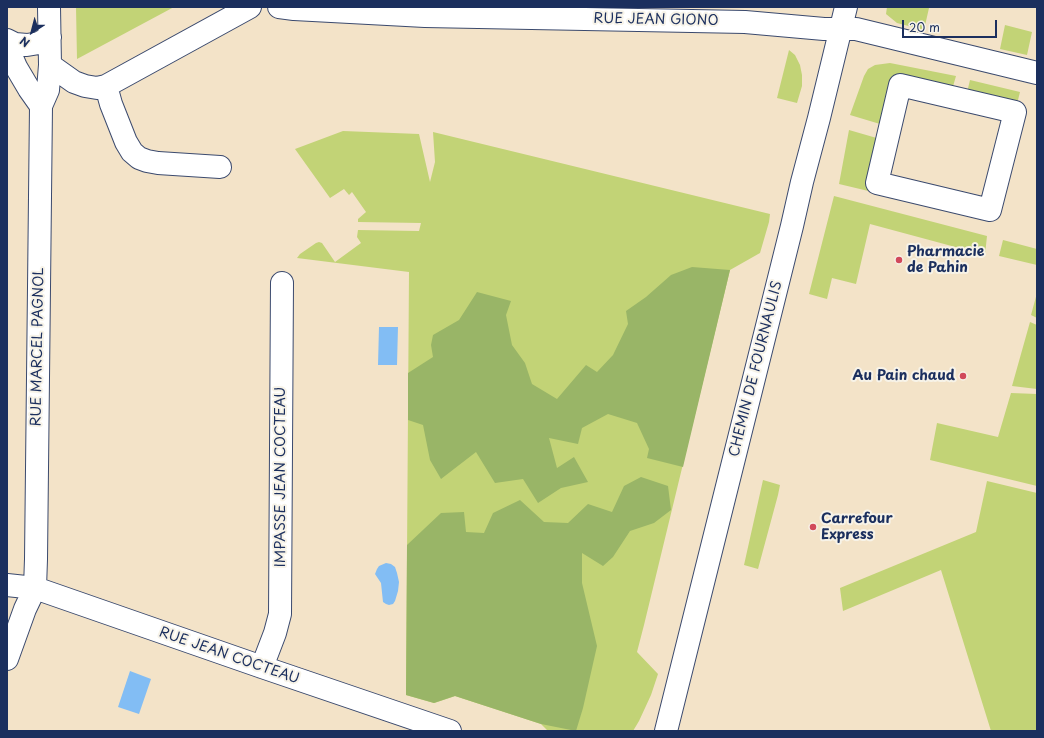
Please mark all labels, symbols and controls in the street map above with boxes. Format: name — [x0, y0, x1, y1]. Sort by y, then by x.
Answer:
street label: RUE JEAN GIONO — [593, 11, 719, 29]
north arrow — [12, 12, 52, 52]
scale bar — [904, 12, 999, 38]
text: 20 m — [909, 18, 940, 36]
text: N — [16, 33, 33, 52]
place label: Pharmacie de Pahin — [907, 244, 984, 276]
marker: Pharmacie de Pahin — [894, 255, 904, 265]
street label: RUE MARCEL PAGNOL — [28, 267, 48, 427]
street label: CHEMIN DE FOURNAULIS — [726, 279, 786, 459]
place label: Au Pain chaud — [853, 368, 955, 384]
marker: Au Pain chaud — [958, 371, 968, 381]
street label: IMPASSE JEAN COCTEAU — [273, 387, 289, 567]
place label: Carrefour Express — [821, 511, 893, 544]
marker: Carrefour Express — [808, 522, 818, 532]
street label: RUE JEAN COCTEAU — [157, 624, 301, 688]

